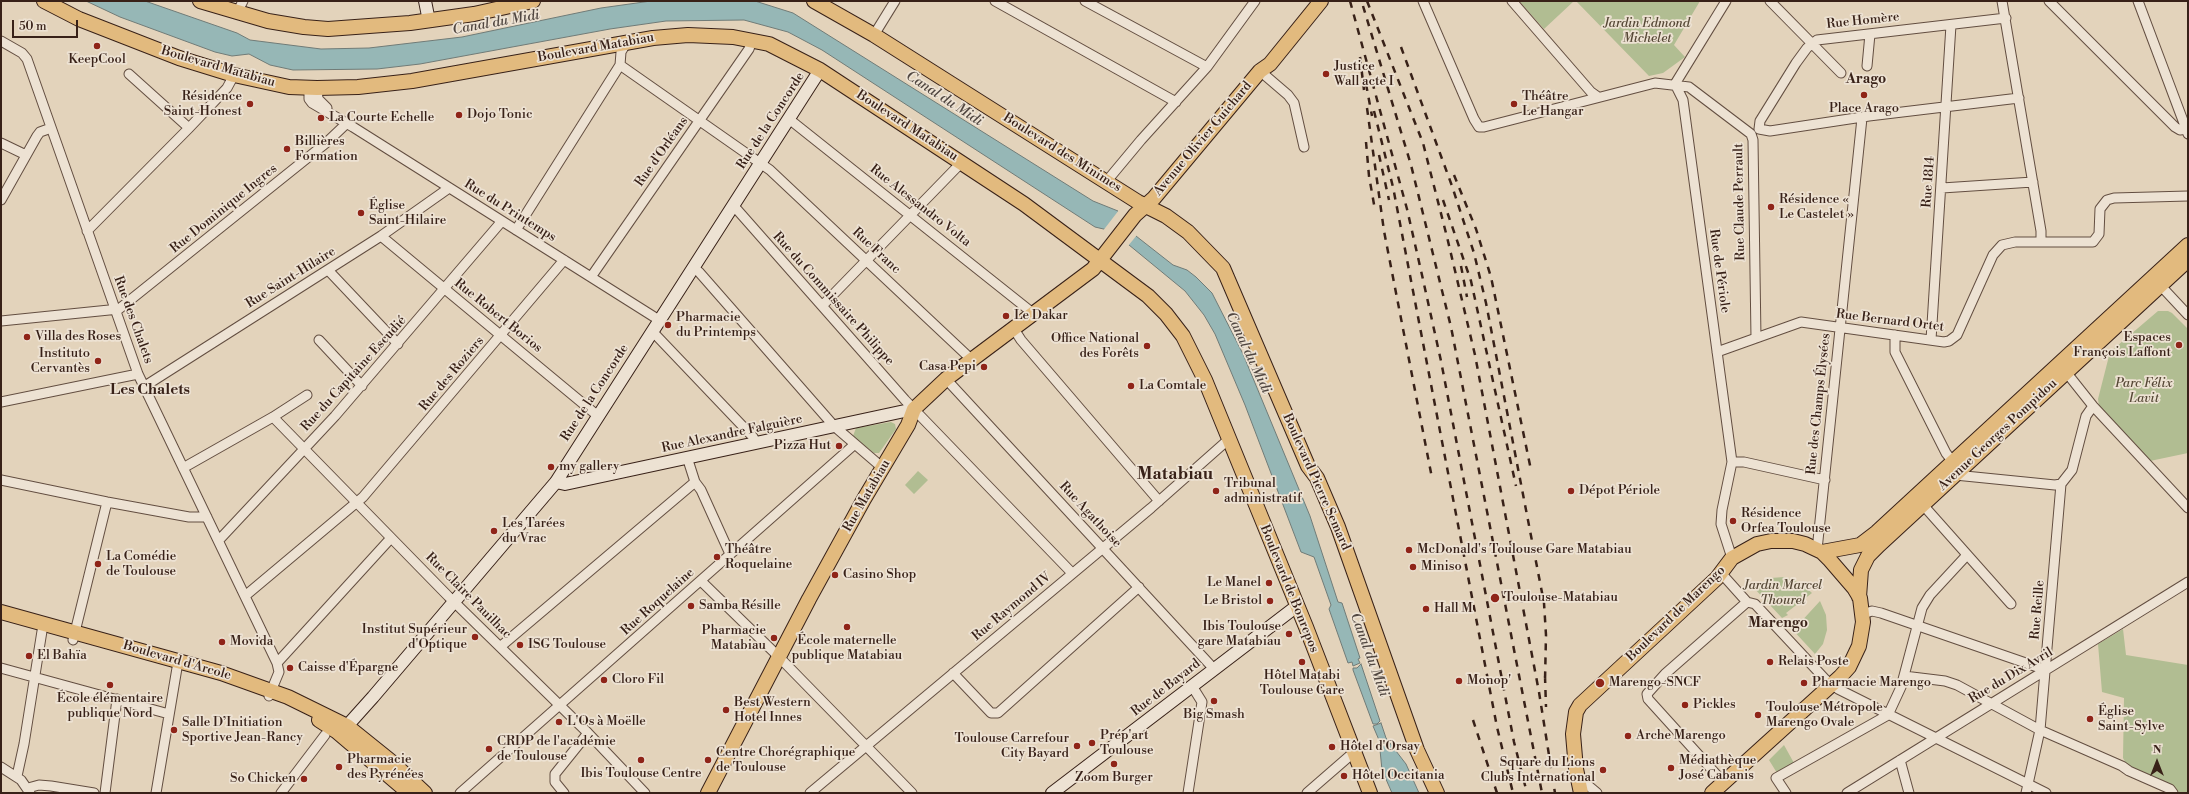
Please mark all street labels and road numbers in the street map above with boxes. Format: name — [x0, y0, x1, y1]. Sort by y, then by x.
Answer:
street label: Rue Homère — [1826, 9, 1900, 33]
street label: Boulevard Matabiau — [537, 30, 655, 66]
street label: Boulevard Matabiau — [159, 43, 277, 91]
street label: Rue de la Concorde — [734, 69, 808, 173]
street label: Avenue Olivier Guichard — [1151, 79, 1255, 199]
street label: Boulevard Matabiau — [853, 87, 961, 165]
street label: Boulevard des Minimes — [1000, 110, 1124, 196]
street label: Rue d'Orléans — [632, 114, 692, 190]
street label: Rue Claude Perrault — [1731, 143, 1749, 261]
street label: Rue 1814 — [1919, 156, 1939, 208]
street label: Rue Dominique Ingres — [167, 161, 281, 257]
street label: Rue Alessandro Volta — [866, 162, 974, 250]
street label: Rue du Printemps — [461, 176, 559, 246]
street label: Rue Franc — [849, 225, 903, 277]
street label: Rue de Périole — [1705, 228, 1733, 314]
street label: Rue du Commissaire Philippe — [769, 229, 897, 369]
street label: Rue Saint-Hilaire — [243, 244, 339, 312]
street label: Rue des Chalets — [110, 274, 156, 366]
street label: Rue Robert Borios — [451, 276, 545, 356]
street label: Rue Bernard Ortet — [1835, 307, 1945, 335]
street label: Rue du Capitaine Escudié — [298, 313, 410, 435]
street label: Rue des Champs Élysées — [1804, 332, 1834, 476]
street label: Rue des Roziers — [416, 334, 488, 414]
street label: Rue de la Concorde — [558, 341, 632, 445]
street label: Avenue Georges Pompidou — [1935, 376, 2061, 494]
street label: Rue Alexandre Falguière — [660, 411, 804, 457]
street label: Boulevard Pierre Semard — [1279, 411, 1353, 553]
street label: Rue Matabiau — [840, 457, 894, 535]
street label: Rue Agathoise — [1055, 479, 1125, 551]
street label: Boulevard de Bonrepos — [1256, 523, 1322, 655]
street label: Rue Claire Pauilhac — [422, 550, 514, 642]
street label: Boulevard de Marengo — [1623, 563, 1729, 665]
street label: Rue Roquelaine — [618, 565, 698, 639]
street label: Rue Raymond IV — [969, 569, 1055, 645]
street label: Rue Reille — [2028, 580, 2048, 640]
street label: Boulevard d'Arcole — [121, 638, 233, 684]
street label: Rue du Dix Avril — [1966, 645, 2056, 707]
street label: Rue de Bayard — [1128, 656, 1204, 720]

